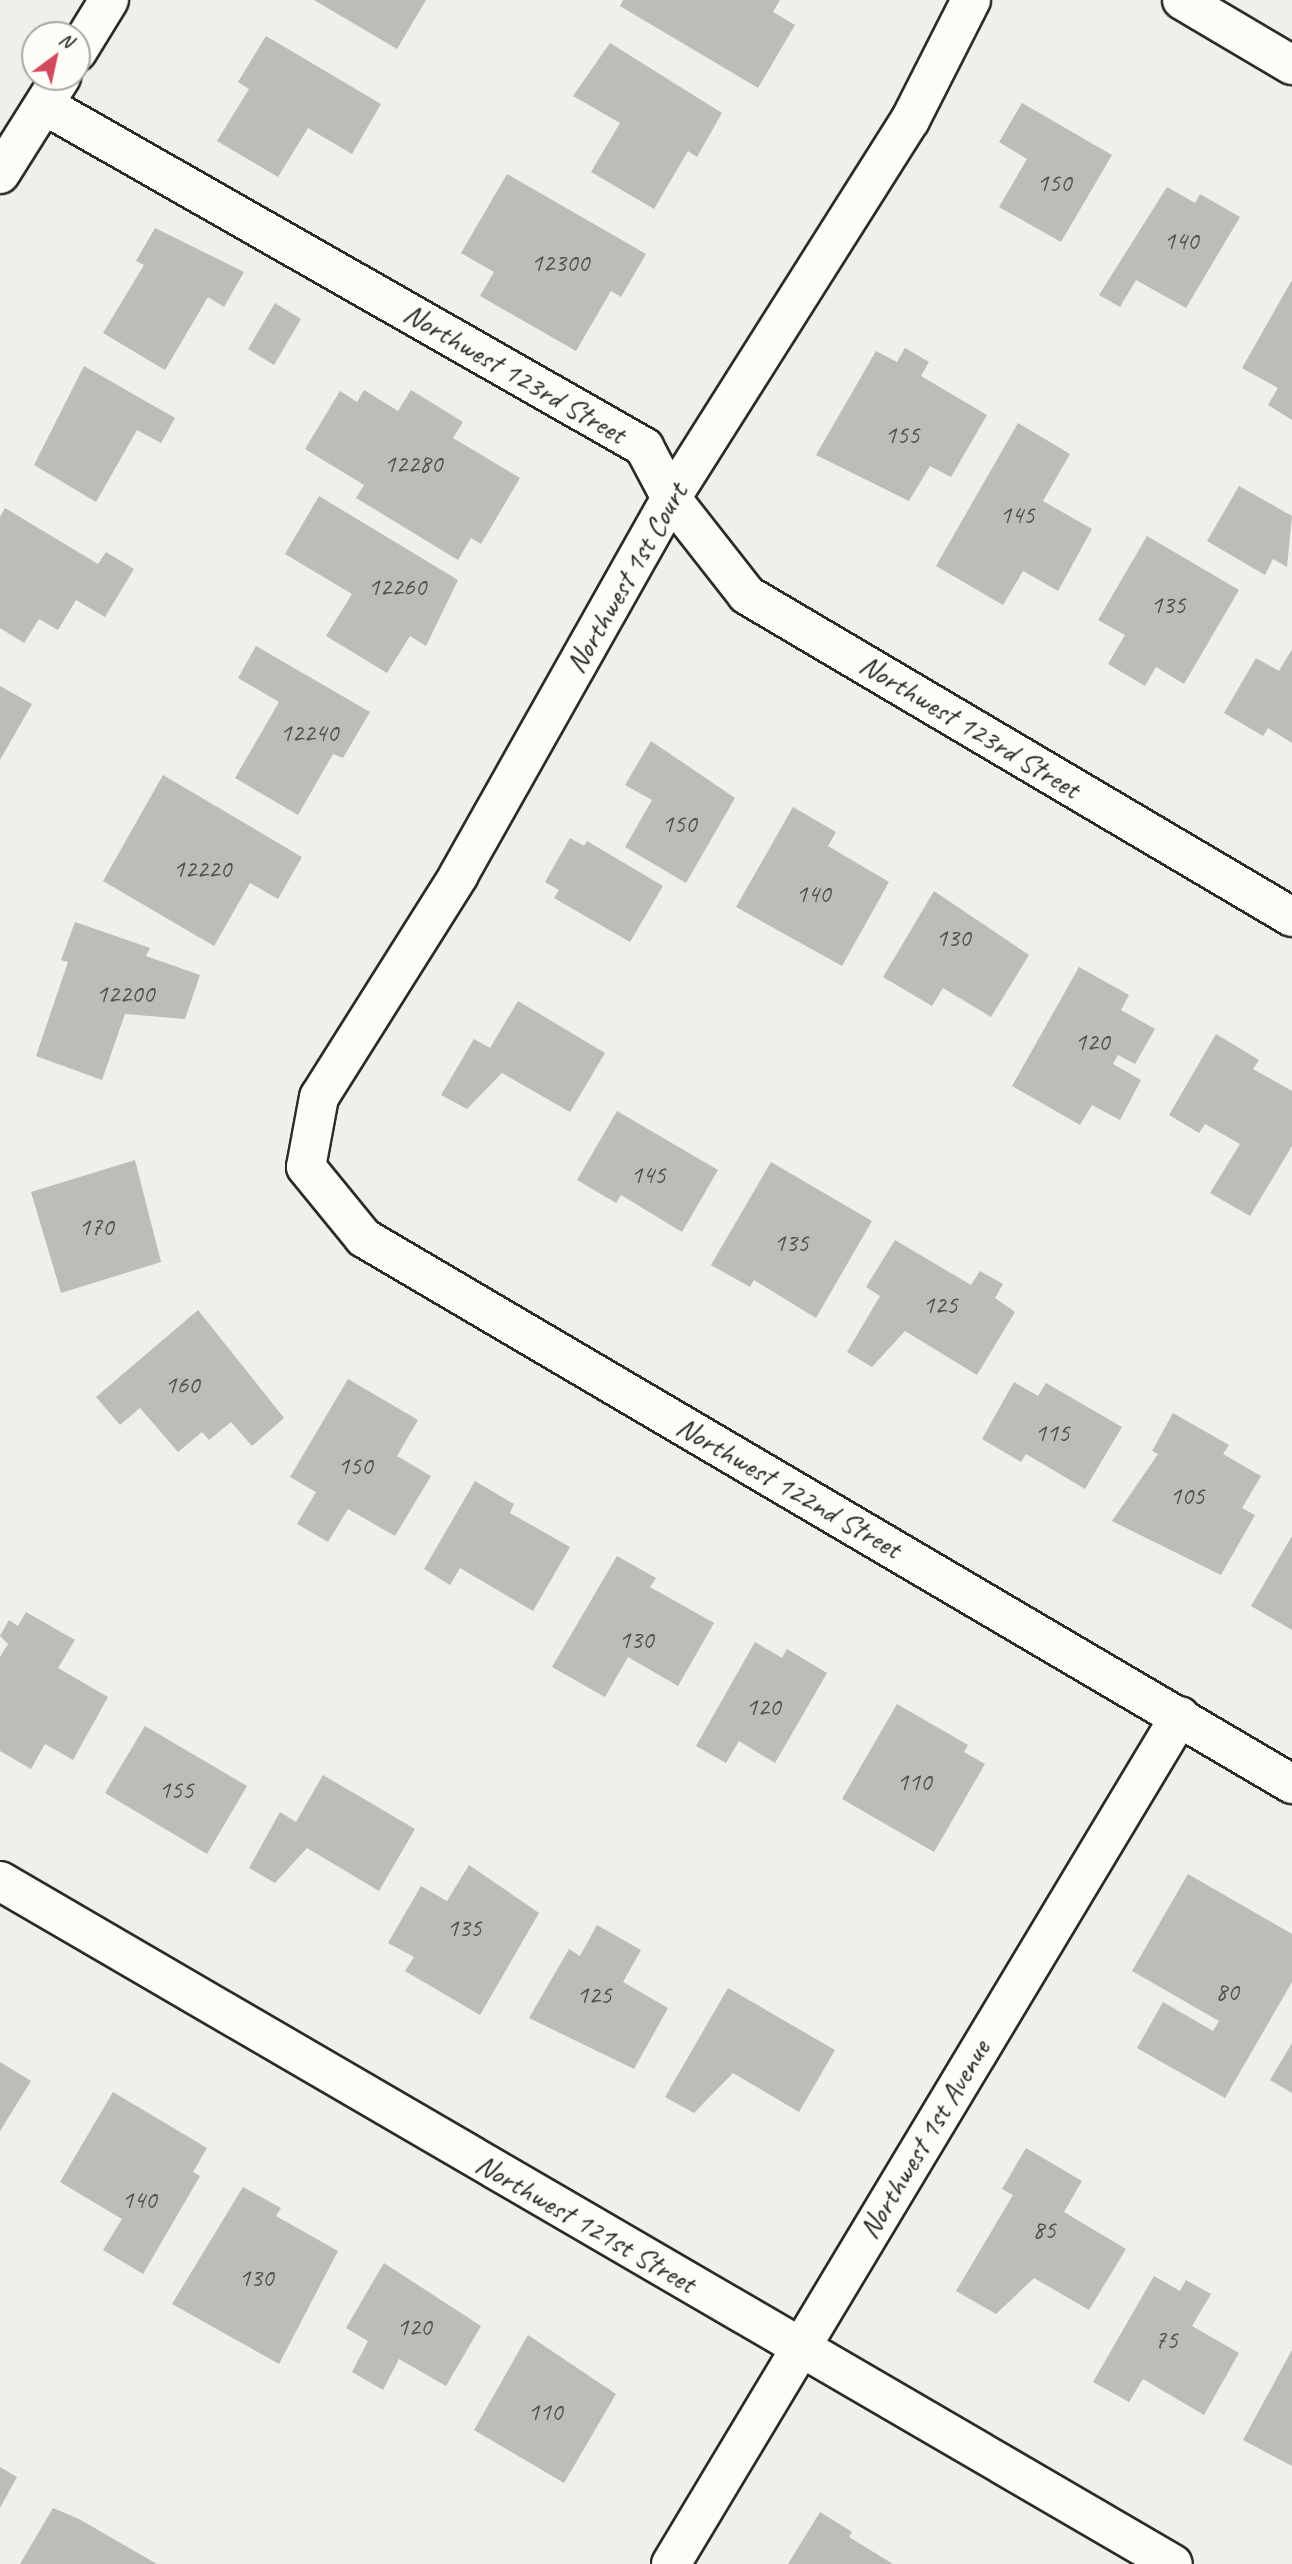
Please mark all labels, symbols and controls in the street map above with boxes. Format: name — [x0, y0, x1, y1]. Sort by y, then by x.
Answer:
north arrow — [21, 21, 91, 91]
text: N — [55, 27, 78, 53]
house number: 150 — [1036, 167, 1072, 199]
house number: 140 — [1163, 225, 1199, 257]
house number: 12300 — [531, 247, 589, 279]
street label: Northwest 123rd Street — [397, 295, 633, 451]
house number: 155 — [884, 419, 920, 451]
house number: 12280 — [384, 448, 442, 480]
street label: Northwest 1st Court — [557, 477, 695, 679]
house number: 145 — [999, 499, 1035, 531]
house number: 12260 — [368, 571, 426, 603]
house number: 135 — [1150, 589, 1186, 621]
street label: Northwest 123rd Street — [853, 646, 1087, 806]
house number: 12240 — [280, 717, 338, 749]
house number: 150 — [661, 808, 697, 840]
house number: 12220 — [173, 853, 231, 885]
house number: 140 — [795, 878, 831, 910]
house number: 130 — [935, 922, 971, 954]
house number: 12200 — [96, 978, 154, 1010]
house number: 120 — [1074, 1026, 1110, 1058]
house number: 145 — [630, 1159, 666, 1191]
house number: 170 — [78, 1211, 114, 1243]
house number: 135 — [773, 1227, 809, 1259]
house number: 125 — [922, 1289, 958, 1321]
house number: 160 — [164, 1369, 200, 1401]
street label: Northwest 122nd Street — [670, 1408, 908, 1566]
house number: 115 — [1034, 1417, 1070, 1449]
house number: 150 — [337, 1450, 373, 1482]
house number: 105 — [1169, 1480, 1205, 1512]
house number: 130 — [618, 1624, 654, 1656]
house number: 120 — [745, 1691, 781, 1723]
house number: 110 — [896, 1766, 932, 1798]
house number: 155 — [158, 1774, 194, 1806]
house number: 135 — [446, 1912, 482, 1944]
house number: 80 — [1215, 1976, 1239, 2008]
house number: 125 — [576, 1979, 612, 2011]
street label: Northwest 1st Avenue — [851, 2033, 997, 2245]
street label: Northwest 121st Street — [469, 2145, 703, 2301]
house number: 140 — [121, 2184, 157, 2216]
house number: 85 — [1032, 2214, 1056, 2246]
house number: 130 — [238, 2262, 274, 2294]
house number: 120 — [396, 2311, 432, 2343]
house number: 75 — [1154, 2324, 1178, 2356]
house number: 110 — [527, 2396, 563, 2428]

